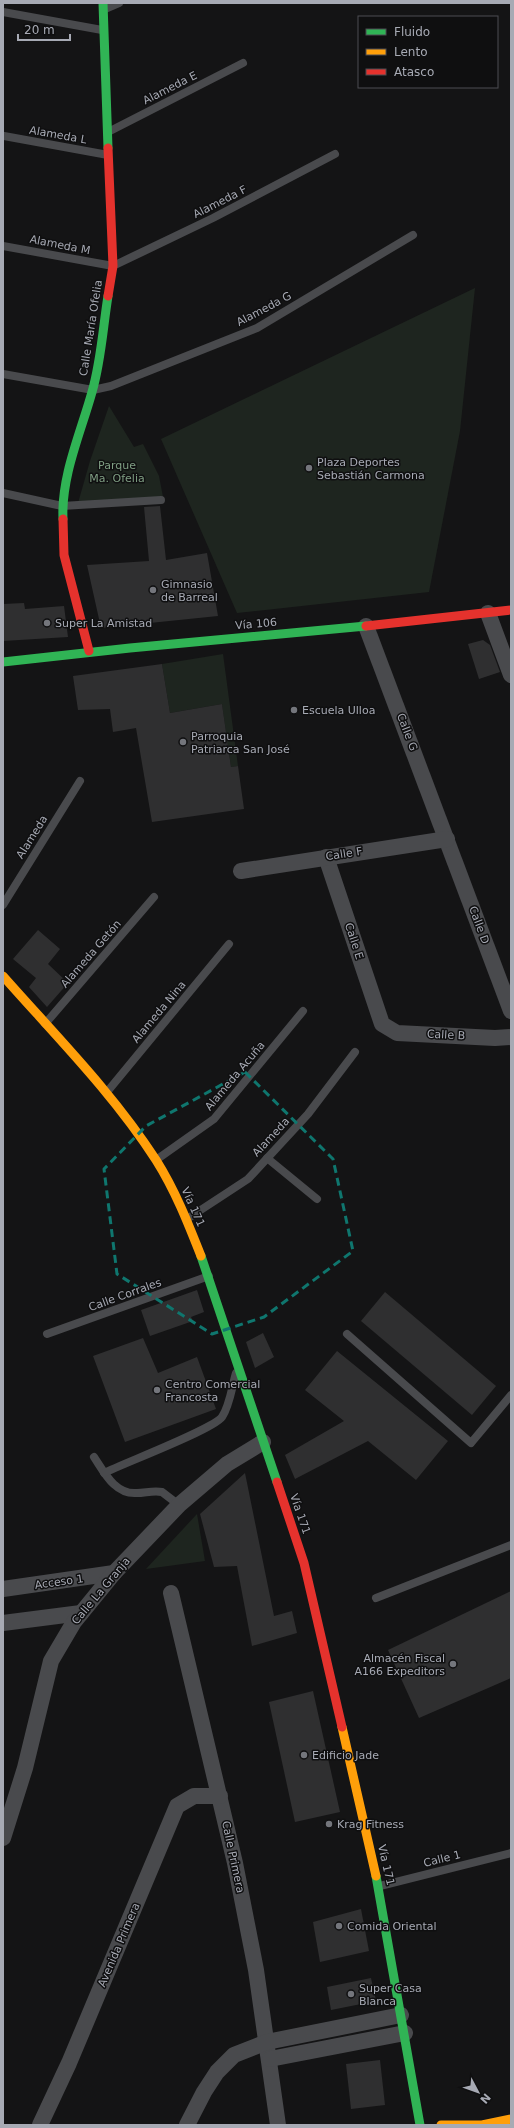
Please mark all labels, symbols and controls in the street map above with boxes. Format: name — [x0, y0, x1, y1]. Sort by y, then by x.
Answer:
scale bar — [18, 16, 70, 42]
legend — [358, 16, 498, 88]
text: 20 m — [24, 23, 55, 37]
text: Fluido — [394, 25, 430, 39]
text: Lento — [394, 45, 428, 59]
text: Atasco — [394, 65, 434, 79]
street label: Alameda E — [141, 69, 199, 107]
street label: Alameda L — [28, 124, 89, 147]
street label: Alameda F — [191, 183, 249, 221]
street label: Alameda M — [29, 233, 91, 257]
street label: Calle María Ofelia — [77, 279, 105, 377]
street label: Alameda G — [234, 289, 294, 329]
place label: Plaza Deportes Sebastián Carmona — [317, 456, 425, 482]
park label: Parque Ma. Ofelia — [89, 459, 145, 485]
marker: Plaza Deportes Sebastián Carmona — [304, 463, 314, 473]
place label: Gimnasio de Barreal — [161, 578, 218, 604]
marker: Gimnasio de Barreal — [148, 585, 158, 595]
street label: Vía 106 — [235, 616, 277, 632]
place label: Super La Amistad — [55, 617, 152, 630]
marker: Super La Amistad — [42, 618, 52, 628]
place label: Escuela Ulloa — [302, 704, 375, 717]
marker: Escuela Ulloa — [289, 705, 299, 715]
street label: Calle G — [394, 711, 420, 753]
place label: Parroquia Patriarca San José — [191, 730, 290, 756]
marker: Parroquia Patriarca San José — [178, 737, 188, 747]
street label: Alameda — [14, 813, 50, 861]
street label: Calle F — [325, 845, 363, 863]
street label: Calle D — [466, 904, 492, 946]
street label: Alameda Getón — [58, 918, 124, 990]
street label: Calle E — [342, 921, 366, 961]
street label: Alameda Nina — [129, 978, 189, 1046]
street label: Calle B — [427, 1028, 465, 1042]
street label: Alameda Acuña — [202, 1039, 268, 1113]
street label: Alameda — [250, 1115, 292, 1159]
street label: Vía 171 — [179, 1185, 207, 1229]
street label: Calle Corrales — [87, 1276, 163, 1314]
place label: Centro Comercial Francosta — [165, 1378, 260, 1404]
marker: Centro Comercial Francosta — [152, 1385, 162, 1395]
street label: Vía 171 — [287, 1492, 313, 1536]
street label: Calle La Granja — [69, 1555, 133, 1627]
street label: Acceso 1 — [34, 1572, 84, 1592]
place label: Almacén Fiscal A166 Expeditors — [354, 1652, 445, 1678]
marker: Almacén Fiscal A166 Expeditors — [448, 1659, 458, 1669]
place label: Edificio Jade — [312, 1749, 379, 1762]
marker: Edificio Jade — [299, 1750, 309, 1760]
place label: Krag Fitness — [337, 1818, 404, 1831]
marker: Krag Fitness — [324, 1819, 334, 1829]
street label: Calle Primera — [219, 1820, 247, 1894]
street label: Vía 171 — [375, 1843, 397, 1887]
street label: Calle 1 — [422, 1848, 462, 1870]
street label: Avenida Primera — [95, 1901, 143, 1989]
place label: Comida Oriental — [347, 1920, 437, 1933]
marker: Comida Oriental — [334, 1921, 344, 1931]
place label: Super Casa Blanca — [359, 1982, 422, 2008]
marker: Super Casa Blanca — [346, 1989, 356, 1999]
north arrow — [458, 2072, 498, 2112]
text: N — [477, 2090, 493, 2106]

